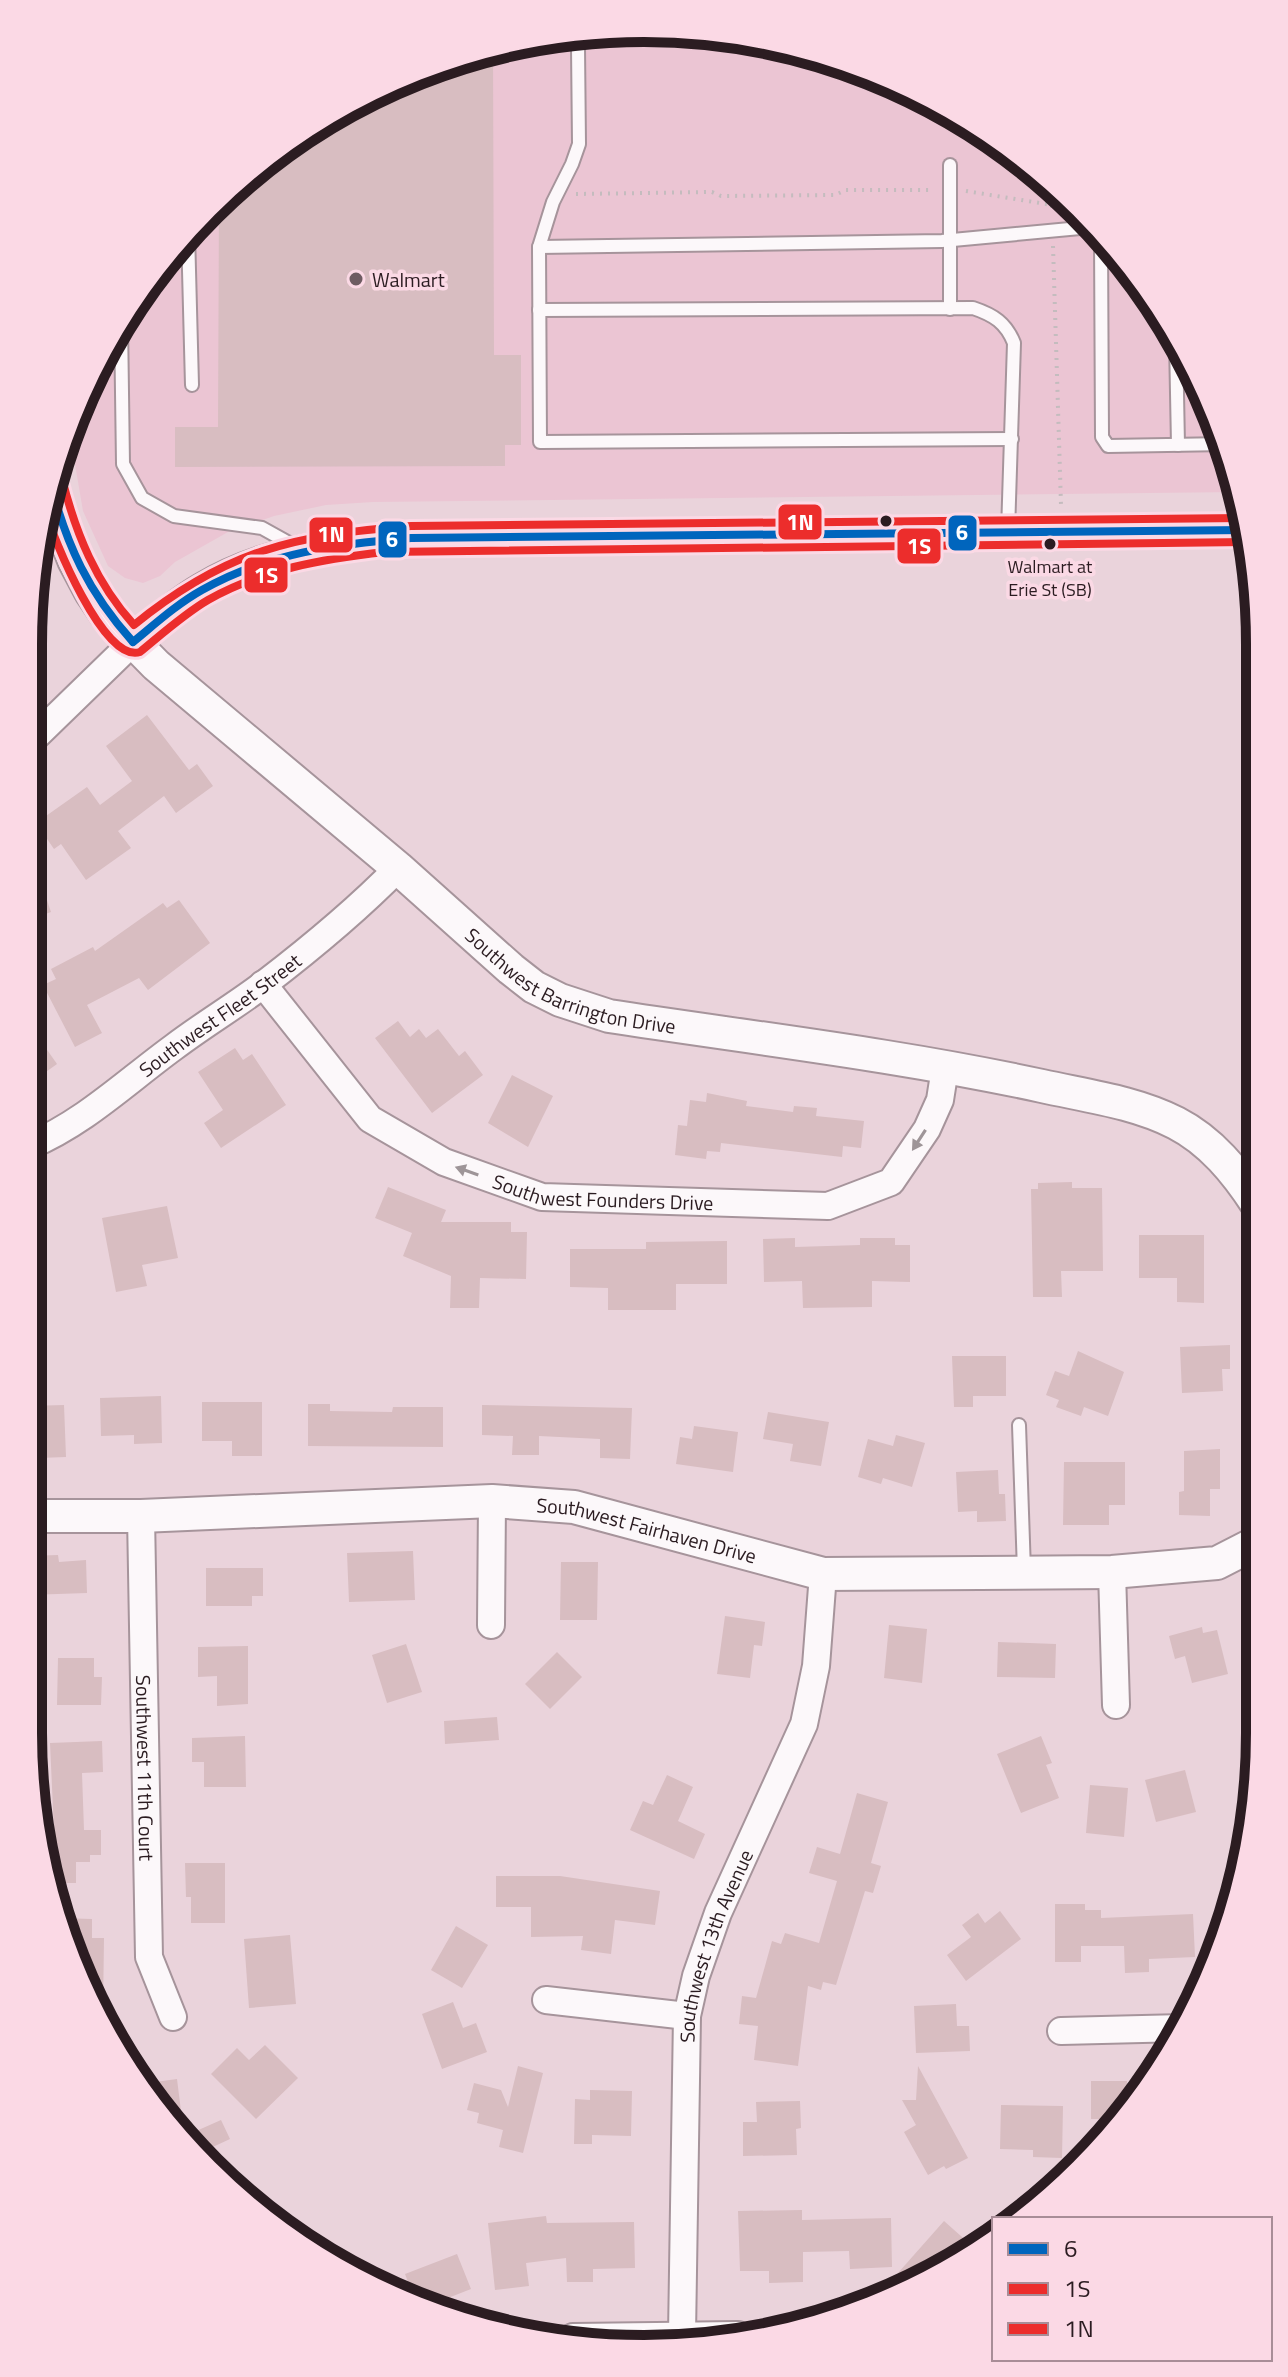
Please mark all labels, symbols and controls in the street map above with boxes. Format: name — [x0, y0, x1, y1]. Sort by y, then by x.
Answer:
place label: Walmart — [372, 264, 445, 295]
marker: Walmart — [347, 270, 365, 288]
line badge: 1N — [777, 503, 823, 541]
text: 1N — [786, 505, 814, 539]
unlabelled marker — [878, 513, 894, 529]
line badge: 6 — [947, 514, 978, 552]
text: 6 — [956, 515, 968, 549]
line badge: 1N — [308, 516, 354, 554]
text: 1N — [317, 517, 345, 551]
line badge: 6 — [377, 520, 408, 559]
text: 6 — [386, 522, 398, 556]
line badge: 1S — [896, 527, 942, 565]
text: 1S — [907, 529, 931, 563]
marker: Walmart at Erie St (SB) — [1042, 536, 1058, 552]
place label: Walmart at Erie St (SB) — [1008, 553, 1093, 603]
line badge: 1S — [243, 556, 289, 594]
text: 1S — [254, 558, 278, 592]
street label: Southwest Barrington Drive — [459, 920, 678, 1041]
street label: Southwest Fleet Street — [132, 945, 308, 1084]
one-way arrow — [912, 1130, 927, 1151]
one-way arrow — [455, 1164, 479, 1176]
street label: Southwest Founders Drive — [488, 1165, 714, 1218]
street label: Southwest Fairhaven Drive — [535, 1489, 760, 1571]
street label: Southwest 11th Court — [128, 1675, 163, 1861]
street label: Southwest 13th Avenue — [671, 1844, 761, 2043]
legend — [992, 2217, 1272, 2361]
text: 6 — [1064, 2230, 1077, 2266]
text: 1S — [1064, 2270, 1090, 2306]
text: 1N — [1064, 2310, 1094, 2346]

